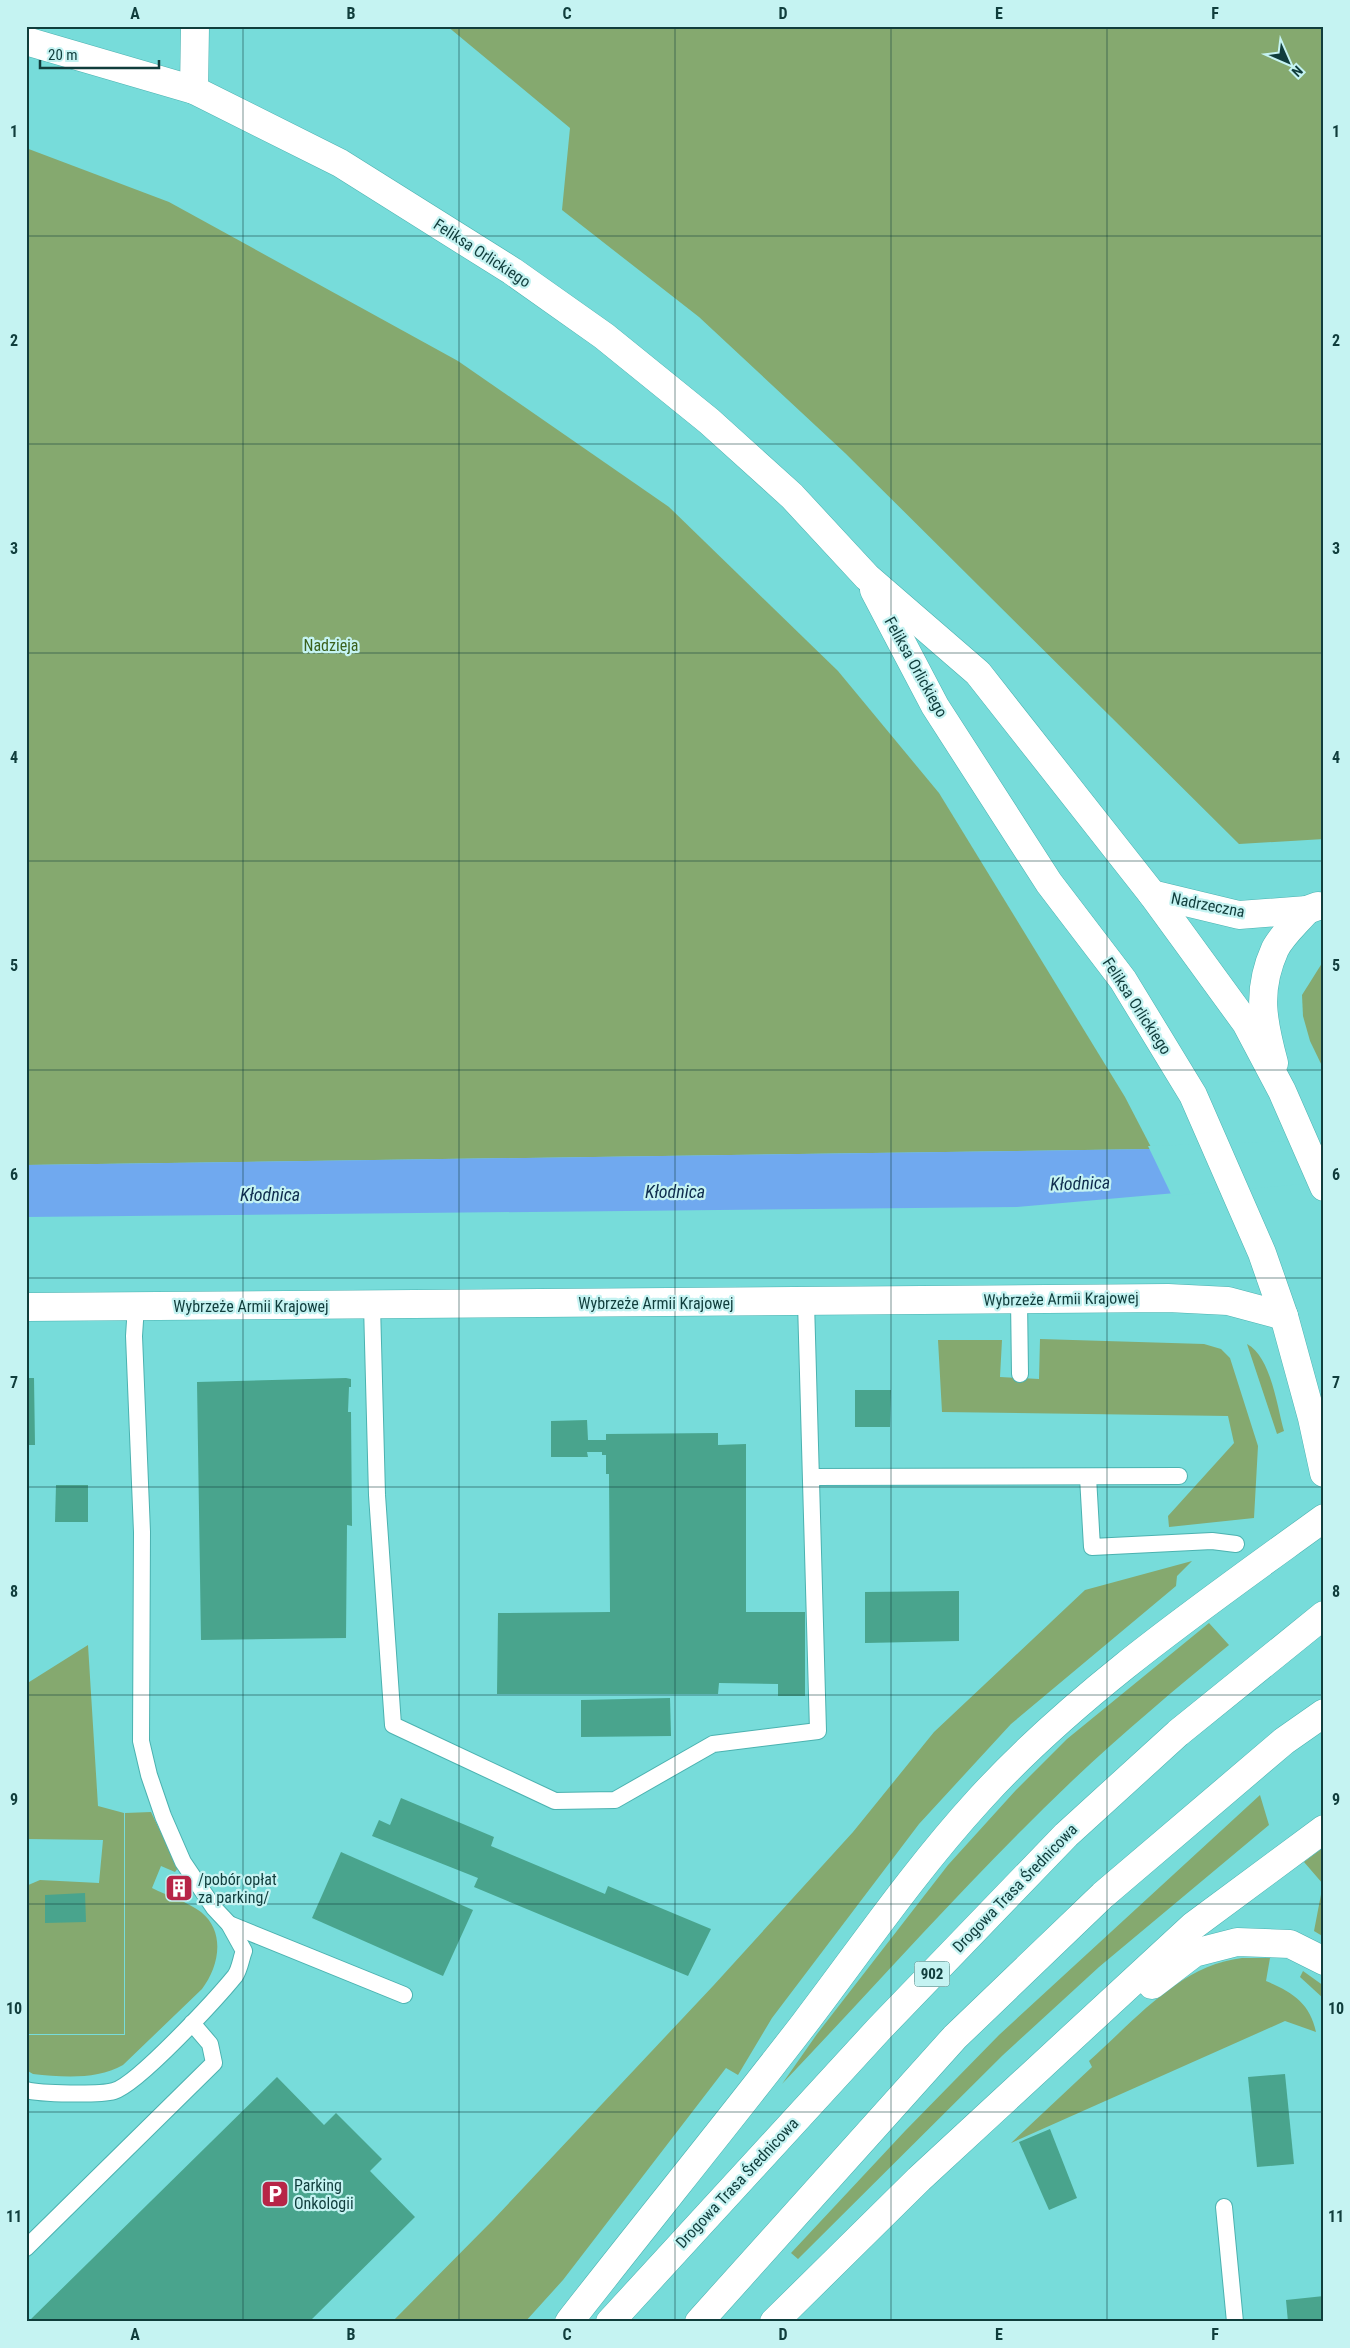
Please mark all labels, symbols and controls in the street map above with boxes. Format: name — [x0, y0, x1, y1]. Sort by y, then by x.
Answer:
text: A — [130, 4, 140, 23]
text: B — [347, 4, 356, 23]
text: C — [562, 4, 572, 23]
text: D — [778, 4, 788, 23]
text: E — [995, 4, 1003, 23]
text: F — [1211, 4, 1219, 23]
scale bar — [40, 38, 159, 70]
north arrow — [1262, 38, 1312, 88]
text: 20 m — [48, 46, 78, 64]
text: N — [1289, 63, 1306, 80]
text: 1 — [10, 122, 18, 141]
text: 1 — [1332, 122, 1340, 141]
street label: Feliksa Orlickiego — [430, 215, 534, 291]
text: 2 — [10, 331, 18, 350]
text: 2 — [1332, 331, 1340, 350]
text: 3 — [10, 539, 18, 558]
text: 3 — [1332, 539, 1340, 558]
street label: Feliksa Orlickiego — [881, 614, 951, 720]
park label: Nadzieja — [304, 636, 358, 655]
text: 4 — [10, 748, 18, 767]
text: 4 — [1332, 748, 1340, 767]
street label: Nadrzeczna — [1170, 889, 1246, 921]
street label: Feliksa Orlickiego — [1099, 954, 1175, 1058]
text: 5 — [10, 956, 18, 975]
text: 5 — [1332, 956, 1340, 975]
text: 6 — [10, 1165, 18, 1184]
text: 6 — [1332, 1165, 1340, 1184]
water label: Kłodnica — [1050, 1171, 1110, 1195]
water label: Kłodnica — [645, 1181, 705, 1202]
water label: Kłodnica — [240, 1184, 300, 1205]
street label: Wybrzeże Armii Krajowej — [983, 1288, 1139, 1310]
street label: Wybrzeże Armii Krajowej — [578, 1294, 734, 1313]
street label: Wybrzeże Armii Krajowej — [173, 1297, 329, 1316]
text: 7 — [10, 1373, 18, 1392]
text: 7 — [1332, 1373, 1340, 1392]
text: 8 — [10, 1582, 18, 1601]
text: 8 — [1332, 1582, 1340, 1601]
text: 9 — [10, 1790, 18, 1809]
text: 9 — [1332, 1790, 1340, 1809]
street label: Drogowa Trasa Średnicowa — [949, 1820, 1081, 1956]
place label: /pobór opłat za parking/ — [198, 1870, 277, 1907]
building icon: /pobór opłat za parking/ — [164, 1873, 194, 1903]
road number: 902 — [914, 1962, 950, 1986]
text: 10 — [6, 1999, 22, 2018]
text: 10 — [1328, 1999, 1344, 2018]
street label: Drogowa Trasa Średnicowa — [672, 2114, 802, 2252]
place label: Parking Onkologii — [294, 2176, 354, 2213]
parking icon: Parking Onkologii — [260, 2179, 290, 2209]
text: 11 — [6, 2207, 22, 2226]
text: 11 — [1328, 2207, 1344, 2226]
text: A — [130, 2325, 140, 2344]
text: B — [347, 2325, 356, 2344]
text: C — [562, 2325, 572, 2344]
text: D — [778, 2325, 788, 2344]
text: E — [995, 2325, 1003, 2344]
text: F — [1211, 2325, 1219, 2344]

